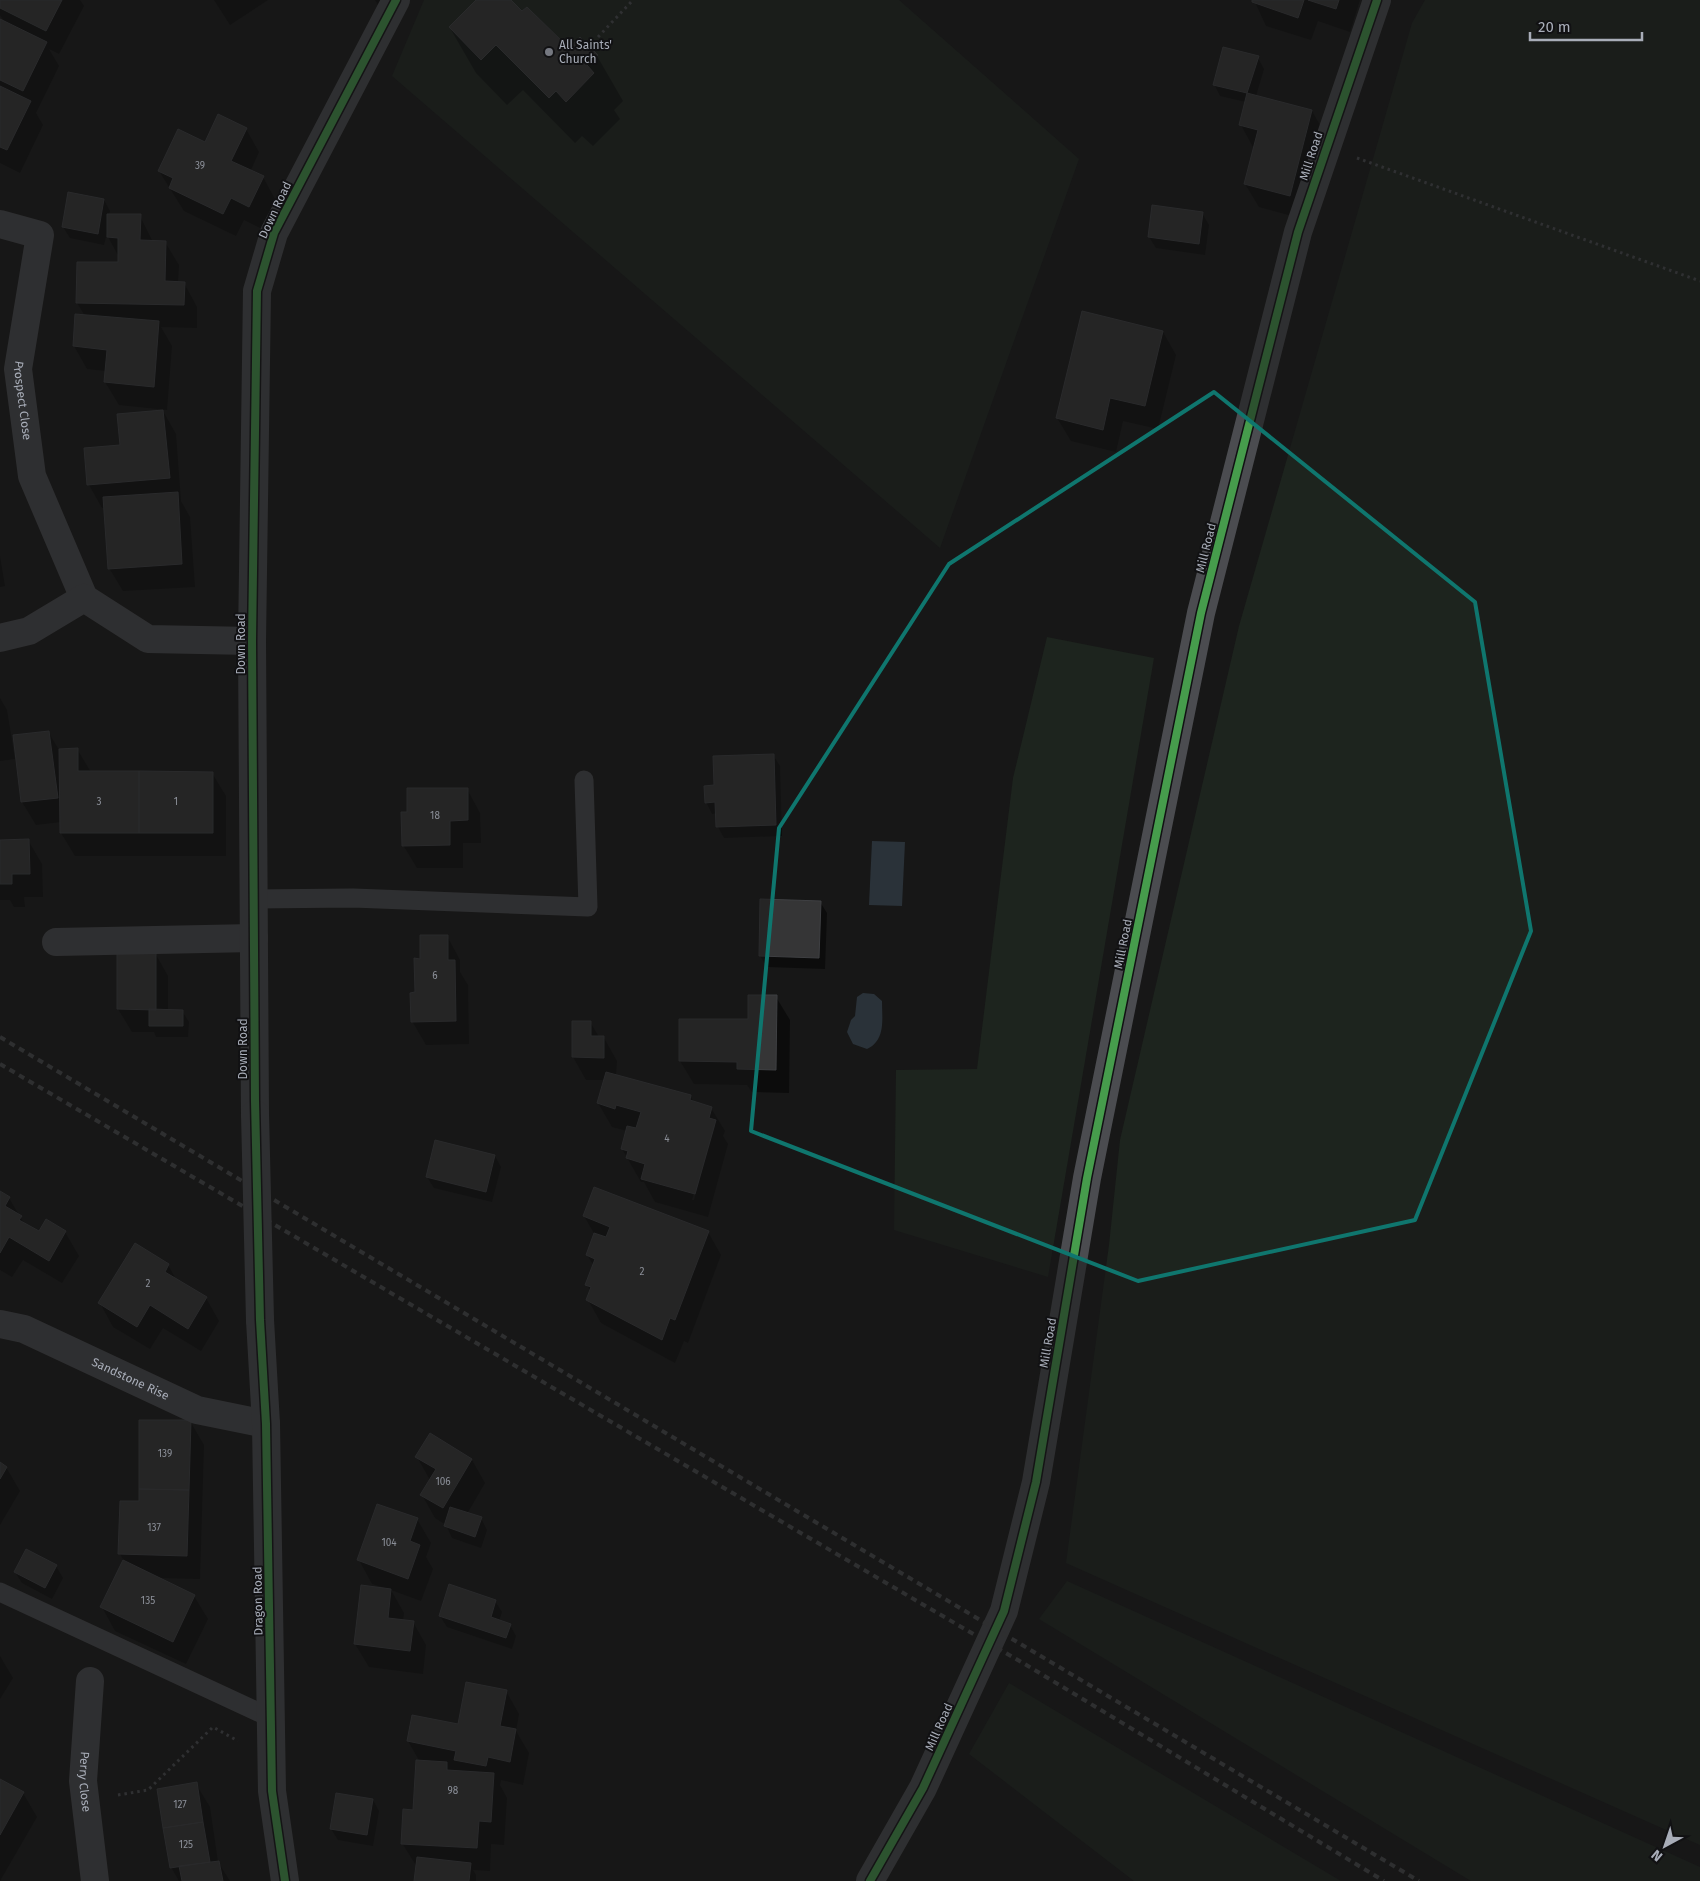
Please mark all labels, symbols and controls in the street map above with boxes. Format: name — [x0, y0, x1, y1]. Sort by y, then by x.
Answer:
scale bar — [1530, 10, 1642, 42]
text: 20 m — [1538, 18, 1571, 36]
place label: All Saints' Church — [559, 38, 612, 66]
marker: All Saints' Church — [543, 46, 555, 58]
street label: Mill Road — [1297, 130, 1325, 182]
house number: 39 — [195, 160, 205, 172]
street label: Down Road — [256, 179, 294, 241]
street label: Prospect Close — [11, 360, 34, 441]
street label: Mill Road — [1193, 522, 1219, 574]
street label: Down Road — [234, 613, 248, 675]
house number: 3 — [97, 796, 102, 808]
house number: 1 — [174, 796, 178, 808]
house number: 18 — [430, 810, 440, 822]
street label: Mill Road — [1111, 918, 1135, 970]
house number: 6 — [432, 970, 438, 982]
street label: Down Road — [236, 1018, 250, 1080]
house number: 4 — [664, 1133, 670, 1145]
house number: 2 — [640, 1266, 645, 1278]
house number: 2 — [146, 1278, 151, 1290]
street label: Mill Road — [1037, 1317, 1059, 1369]
street label: Sandstone Rise — [90, 1355, 171, 1403]
house number: 139 — [158, 1448, 172, 1460]
house number: 106 — [435, 1476, 451, 1488]
house number: 137 — [147, 1522, 161, 1534]
house number: 104 — [381, 1537, 397, 1549]
street label: Dragon Road — [250, 1566, 266, 1636]
house number: 135 — [141, 1595, 155, 1607]
street label: Mill Road — [922, 1701, 956, 1753]
street label: Perry Close — [76, 1751, 94, 1813]
house number: 98 — [448, 1785, 459, 1797]
house number: 127 — [173, 1799, 187, 1811]
north arrow — [1640, 1821, 1690, 1871]
house number: 125 — [179, 1839, 193, 1851]
text: N — [1648, 1846, 1666, 1865]

